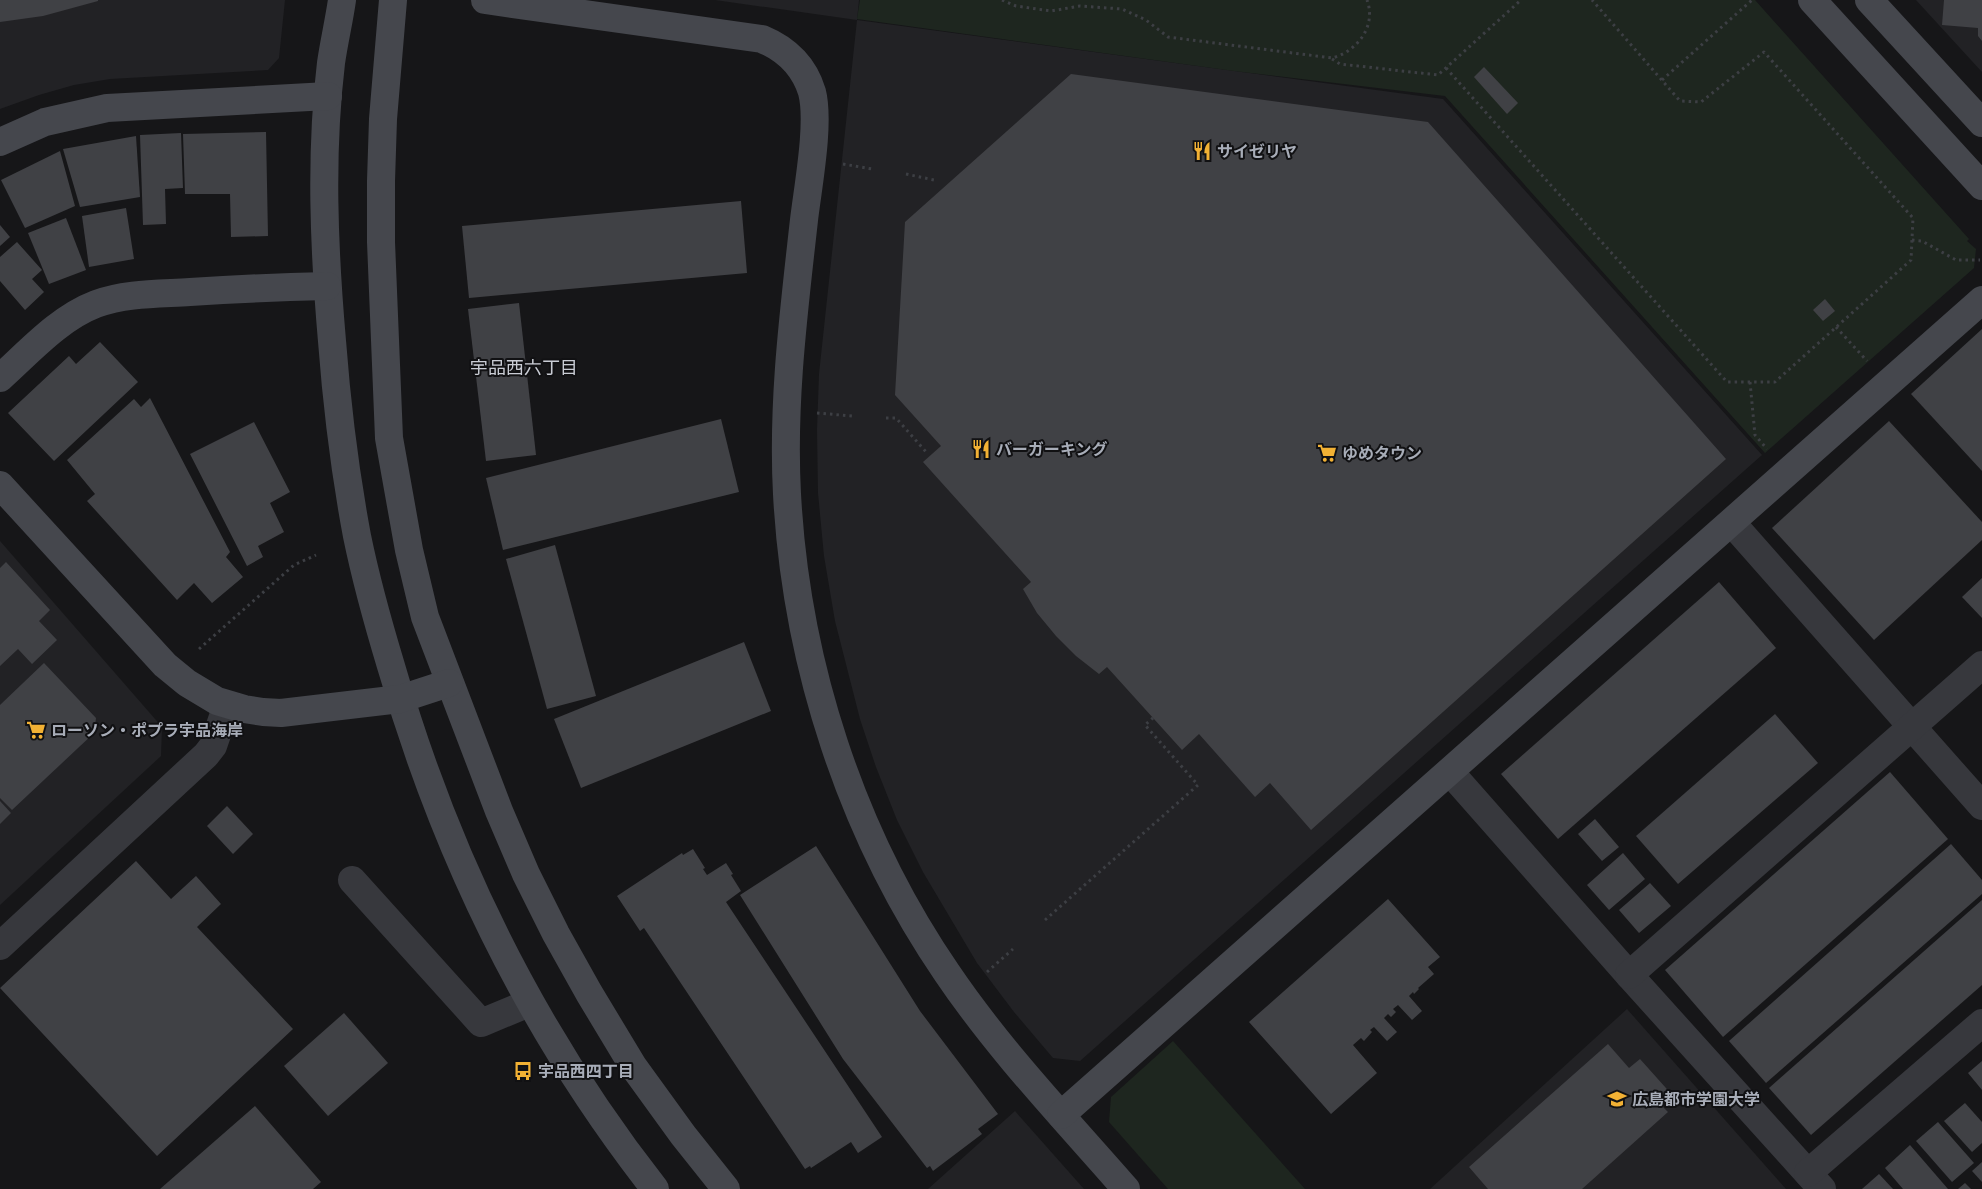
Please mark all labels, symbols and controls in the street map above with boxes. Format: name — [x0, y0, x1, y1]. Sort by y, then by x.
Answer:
restaurant icon: サイゼリヤ — [1191, 140, 1213, 162]
place label: サイゼリヤ — [1217, 142, 1297, 161]
district label: 宇品西六丁目 — [470, 357, 578, 378]
restaurant icon: バーガーキング — [970, 438, 992, 460]
place label: バーガーキング — [996, 440, 1108, 459]
supermarket icon: ゆめタウン — [1316, 442, 1338, 464]
place label: ゆめタウン — [1342, 444, 1422, 463]
supermarket icon: ローソン・ポプラ宇品海岸 — [25, 719, 47, 741]
place label: ローソン・ポプラ宇品海岸 — [51, 721, 243, 740]
bus stop icon: 宇品西四丁目 — [512, 1060, 534, 1082]
place label: 宇品西四丁目 — [538, 1062, 634, 1081]
school or university icon: 広島都市学園大学 — [1606, 1088, 1628, 1110]
place label: 広島都市学園大学 — [1632, 1090, 1760, 1109]

